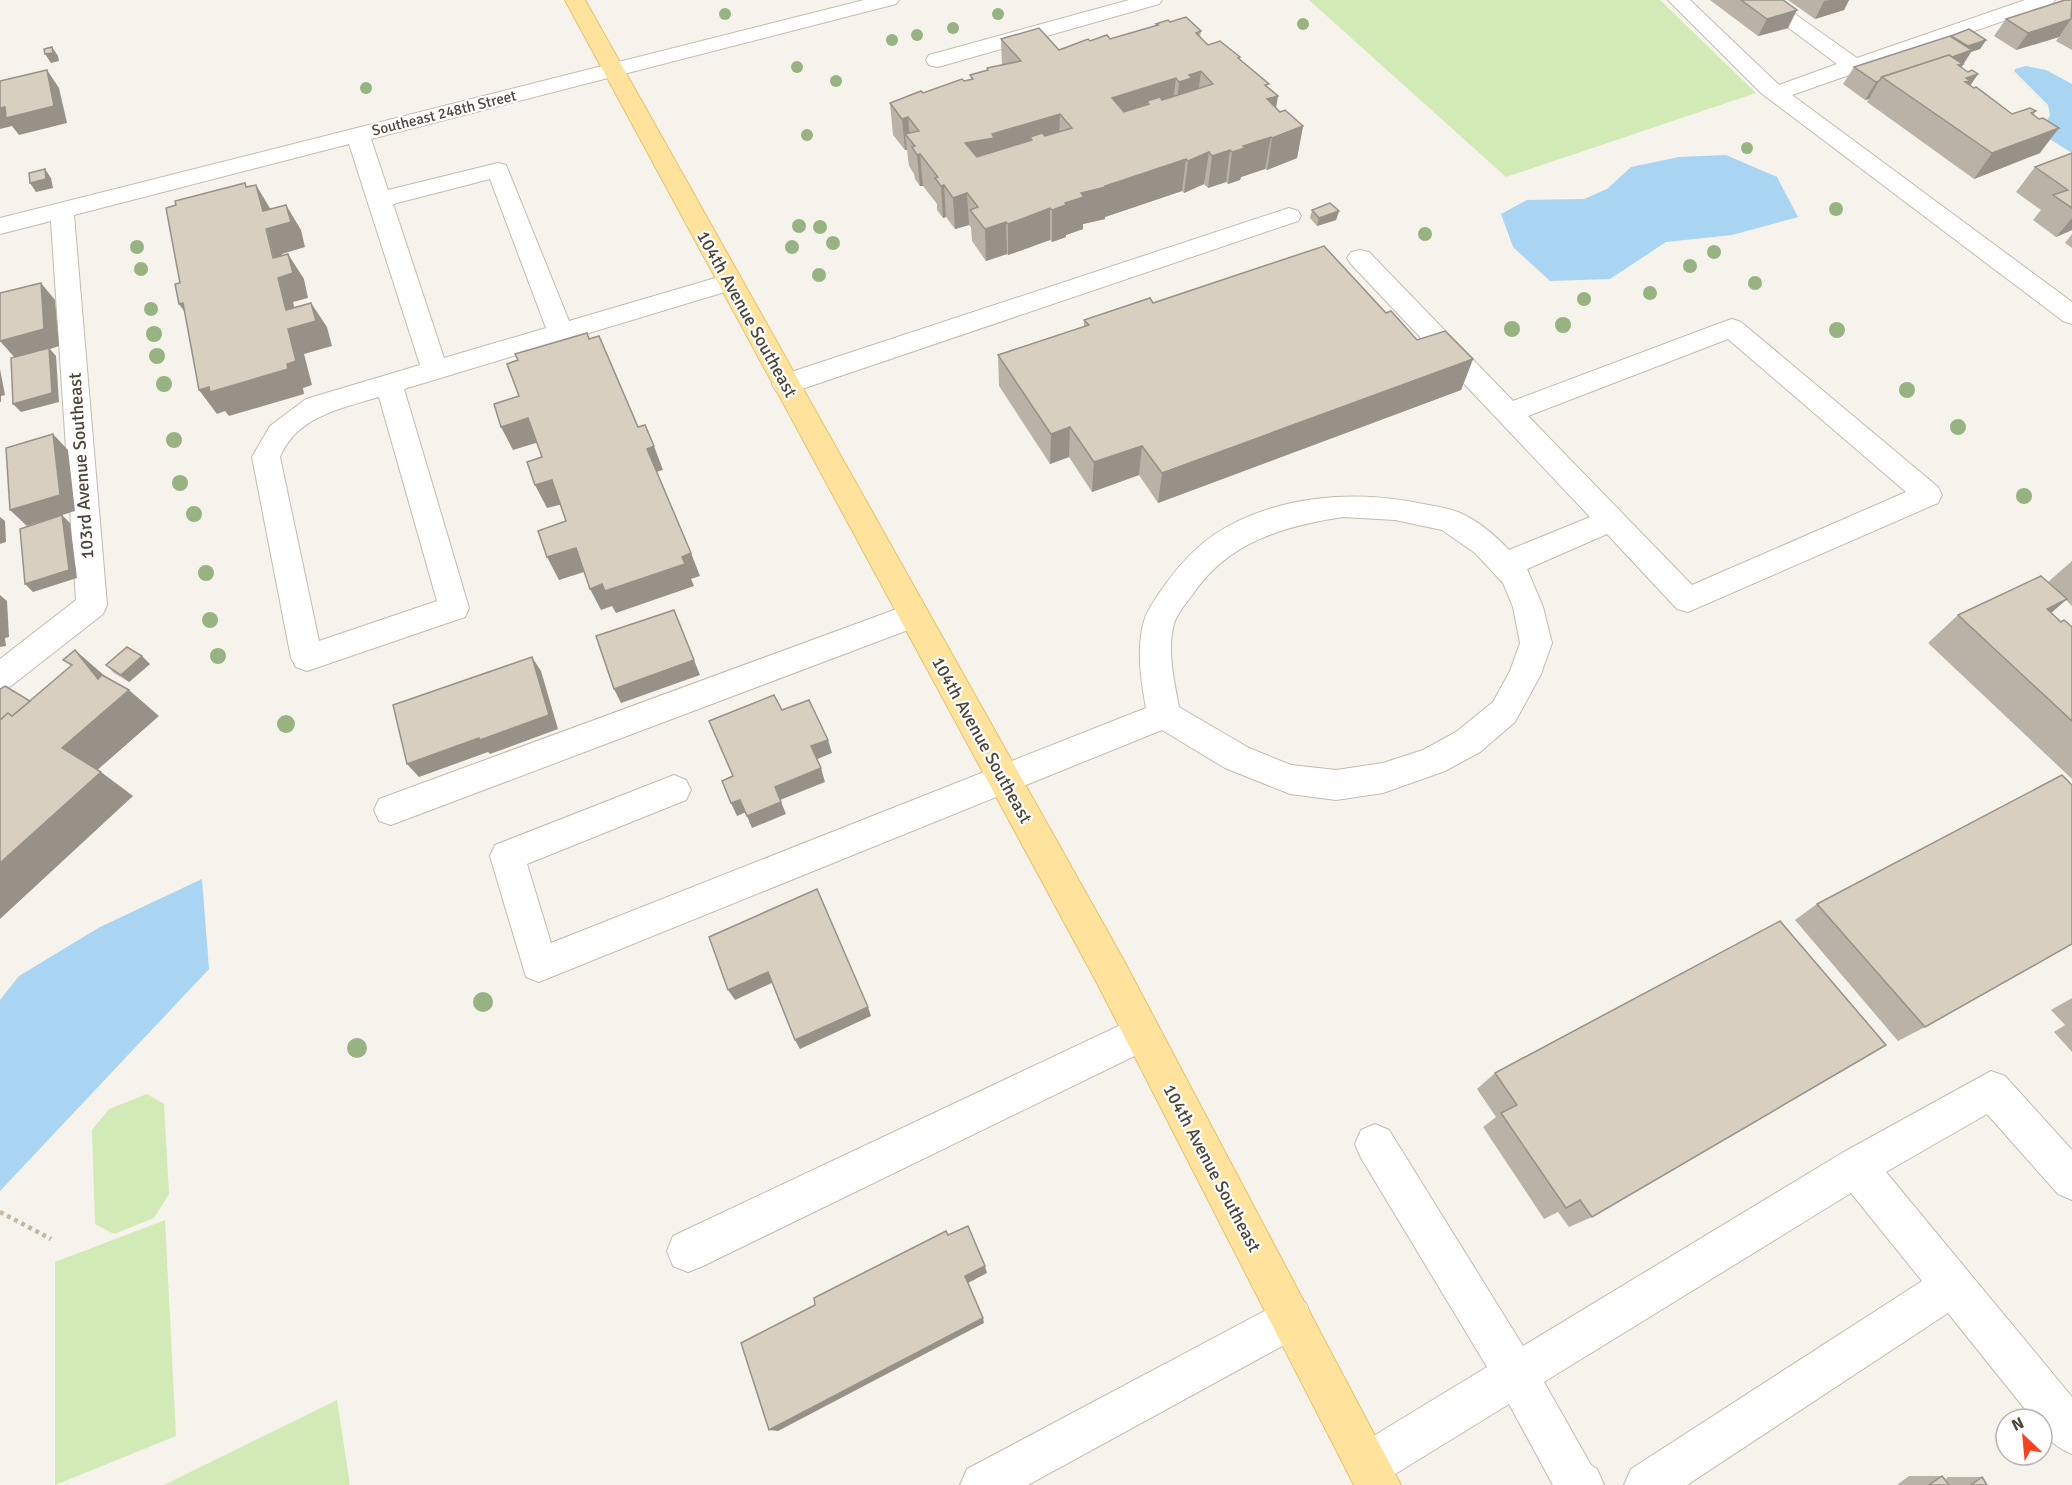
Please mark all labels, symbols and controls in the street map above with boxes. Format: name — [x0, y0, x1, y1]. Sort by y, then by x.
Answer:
street label: Southeast 248th Street — [370, 86, 518, 140]
street label: 104th Avenue Southeast — [692, 227, 802, 401]
street label: 103rd Avenue Southeast — [64, 372, 98, 560]
street label: 104th Avenue Southeast — [927, 653, 1037, 827]
street label: 104th Avenue Southeast — [1158, 1080, 1266, 1256]
north arrow — [1994, 1407, 2054, 1467]
text: N — [2008, 1413, 2027, 1436]

